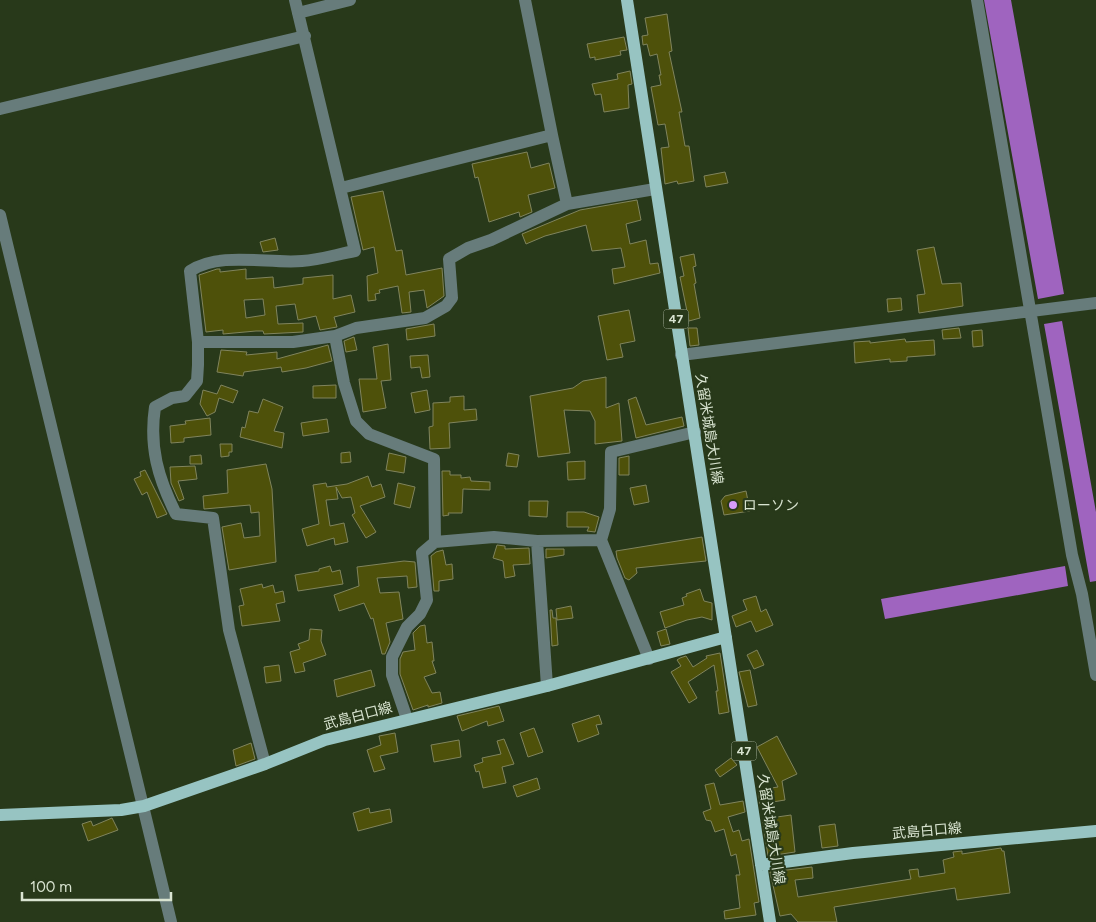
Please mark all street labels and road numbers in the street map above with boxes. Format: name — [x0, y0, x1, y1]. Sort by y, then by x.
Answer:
road number: 47 — [664, 310, 688, 328]
street label: 久留米城島大川線 — [692, 372, 726, 486]
street label: 武島白口線 — [322, 699, 394, 733]
road number: 47 — [732, 741, 756, 760]
street label: 久留米城島大川線 — [754, 772, 788, 886]
street label: 武島白口線 — [891, 819, 963, 843]

